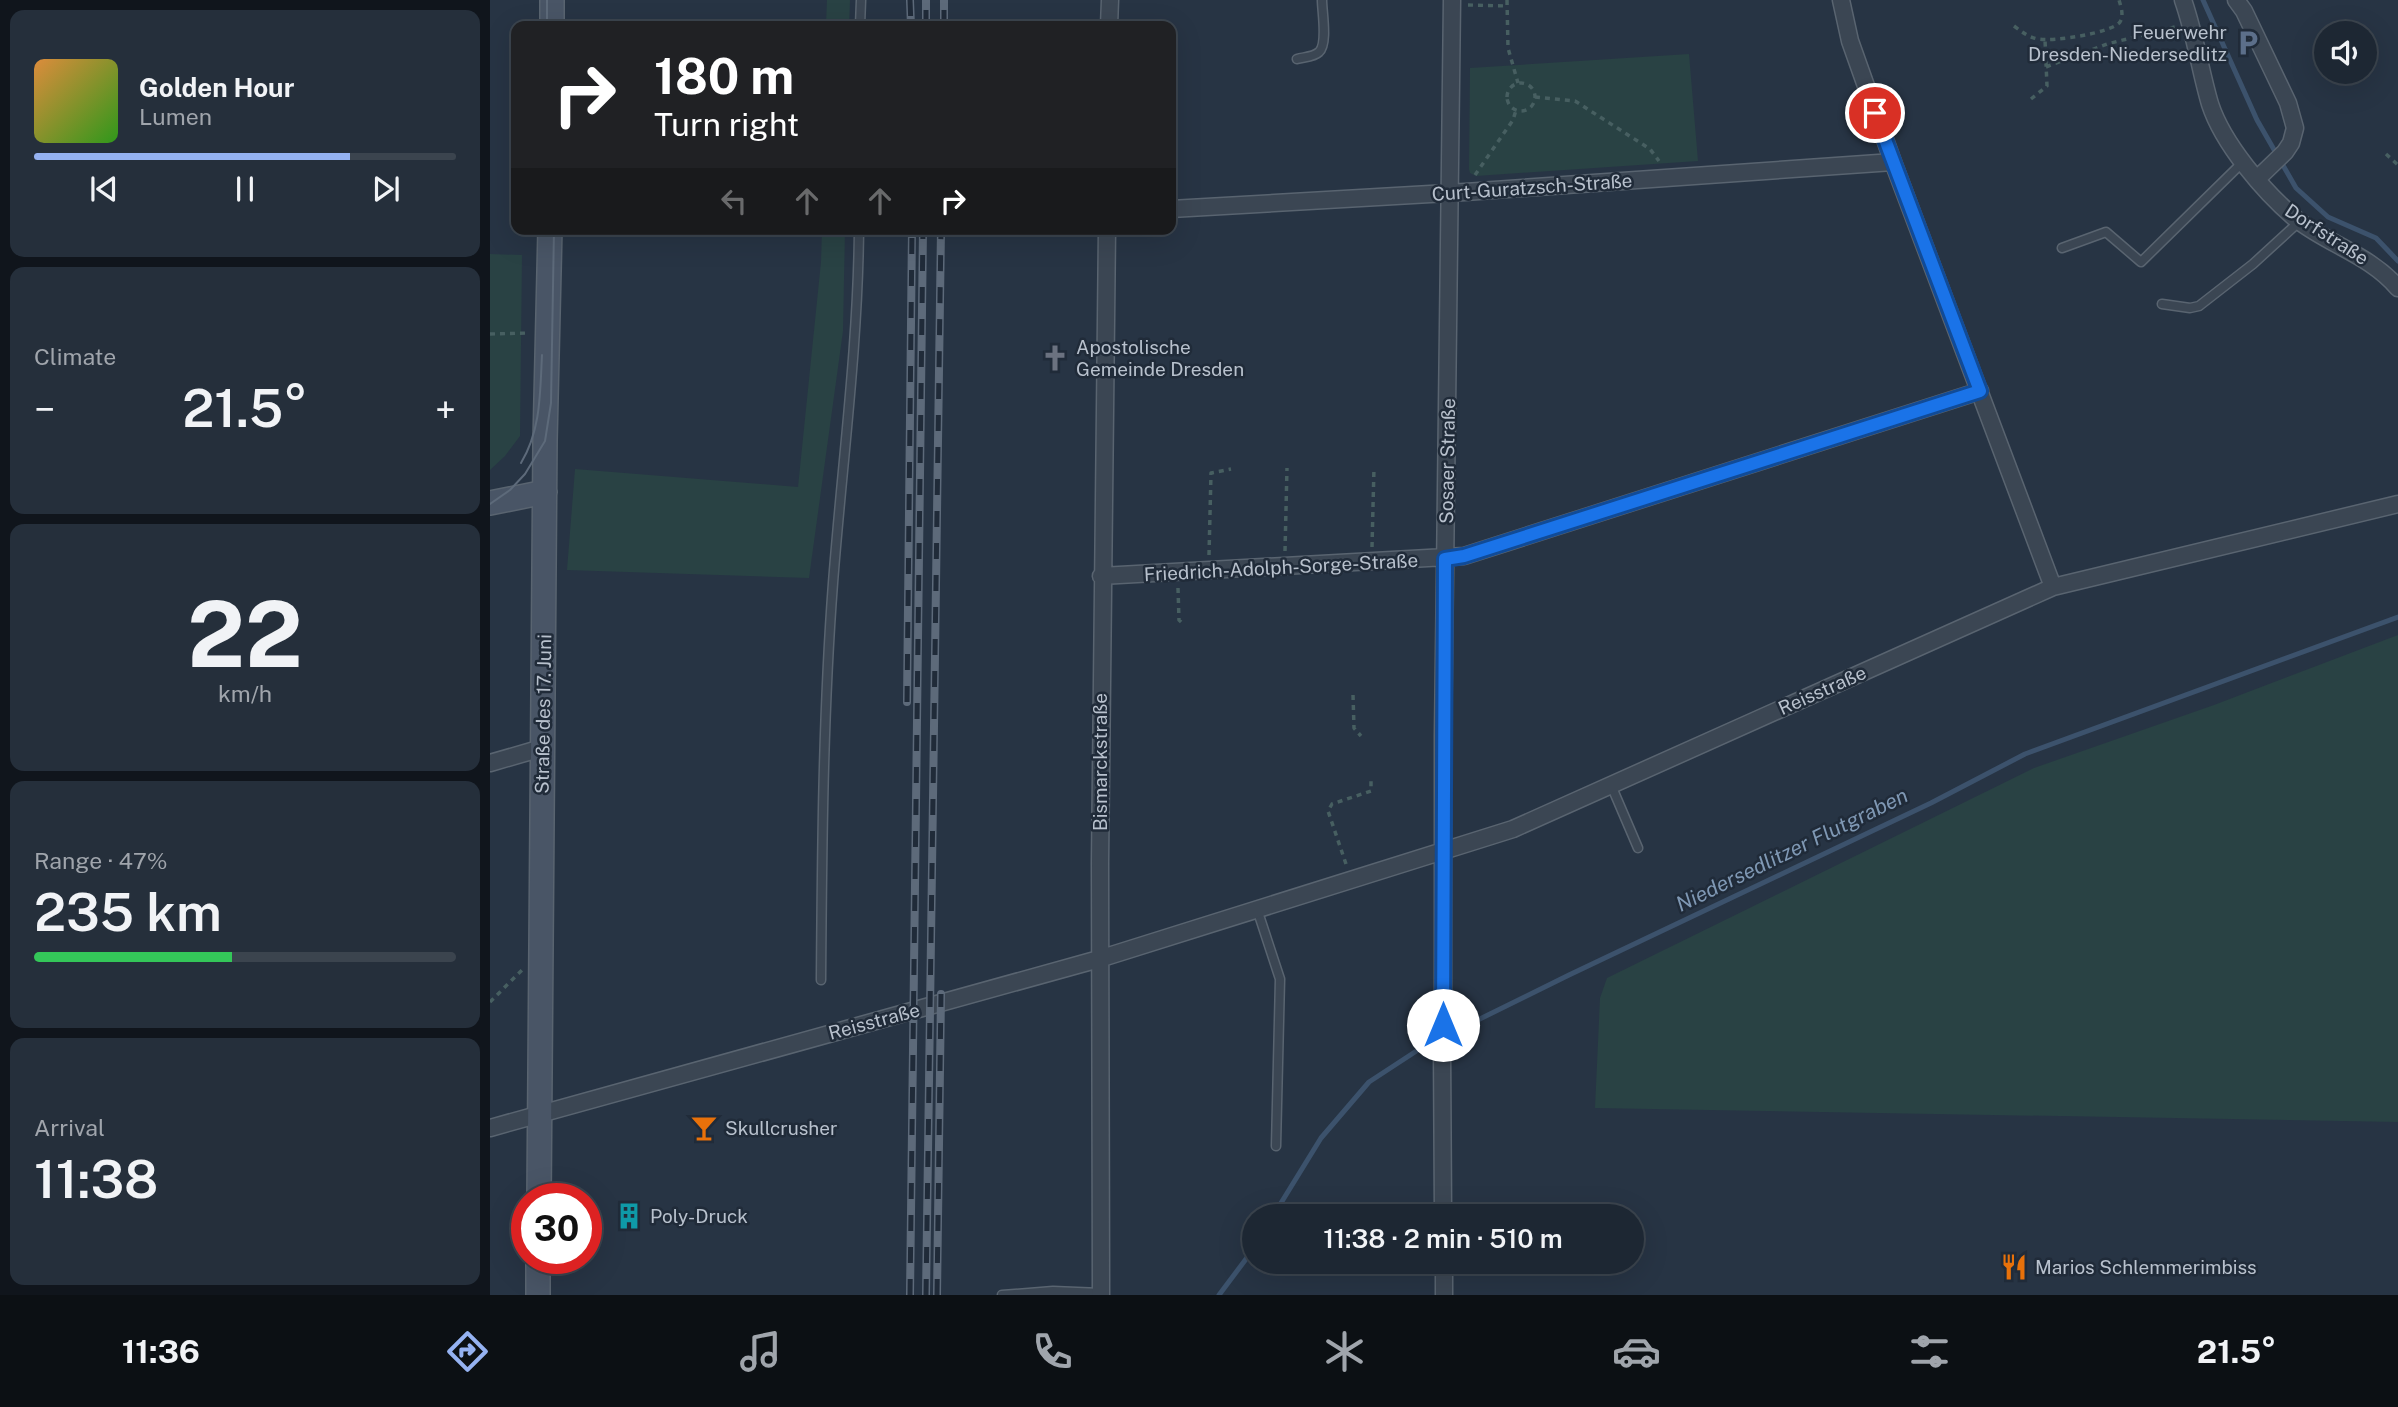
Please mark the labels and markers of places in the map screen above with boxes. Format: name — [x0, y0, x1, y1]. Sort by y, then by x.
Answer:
place label: Feuerwehr Dresden-Niedersedlitz — [2028, 21, 2227, 65]
parking icon: Feuerwehr Dresden-Niedersedlitz — [2233, 28, 2263, 58]
pin — [1845, 83, 1905, 143]
place label: Apostolische Gemeinde Dresden — [1076, 336, 1244, 380]
church icon: Apostolische Gemeinde Dresden — [1040, 343, 1070, 373]
bar icon: Skullcrusher — [689, 1113, 719, 1143]
place label: Skullcrusher — [725, 1117, 838, 1139]
building icon: Poly-Druck — [614, 1201, 644, 1231]
place label: Poly-Druck — [650, 1205, 748, 1227]
restaurant icon: Marios Schlemmerimbiss — [1999, 1252, 2029, 1282]
place label: Marios Schlemmerimbiss — [2035, 1256, 2257, 1278]

